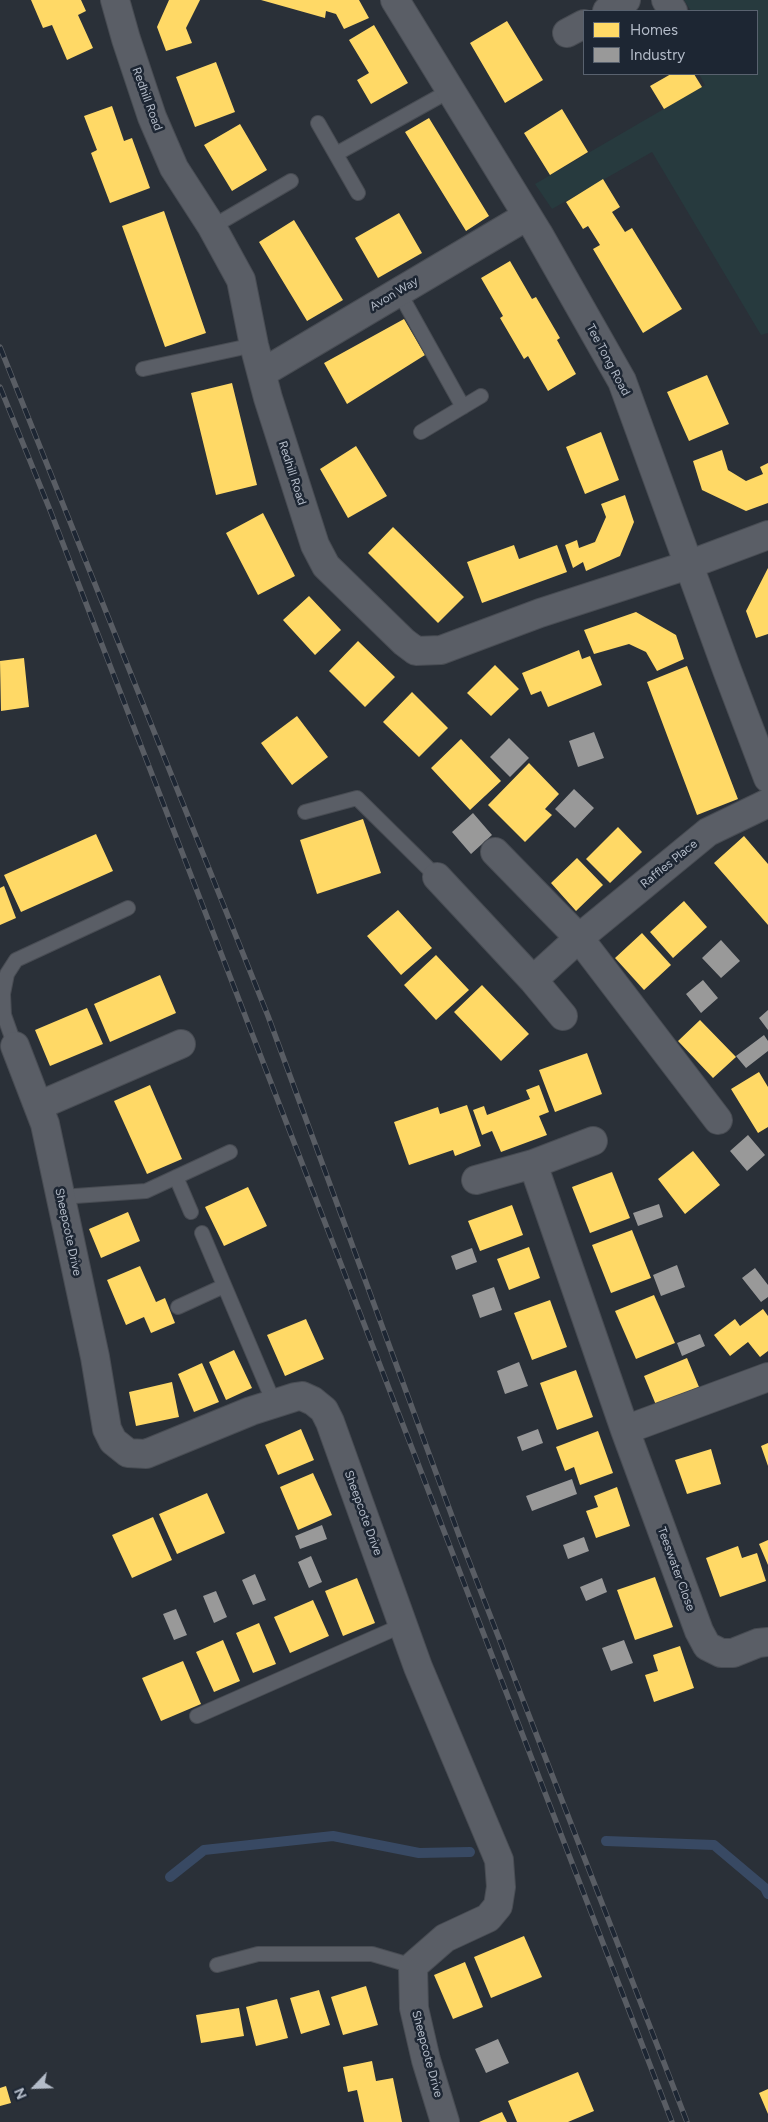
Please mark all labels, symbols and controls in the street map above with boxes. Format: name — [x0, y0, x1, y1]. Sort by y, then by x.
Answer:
legend — [583, 10, 758, 75]
text: Homes — [630, 21, 678, 39]
text: Industry — [630, 46, 685, 64]
street label: Redhill Road — [129, 65, 165, 133]
street label: Avon Way — [367, 274, 421, 314]
street label: Tee Tong Road — [583, 322, 633, 398]
street label: Redhill Road — [275, 439, 309, 507]
street label: Raffles Place — [638, 837, 700, 891]
street label: Sheepcote Drive — [52, 1187, 84, 1277]
street label: Sheepcote Drive — [341, 1468, 385, 1558]
street label: Teeswater Close — [654, 1525, 698, 1613]
street label: Sheepcote Drive — [408, 2009, 446, 2099]
north arrow — [10, 2062, 60, 2112]
text: N — [11, 2085, 31, 2102]

